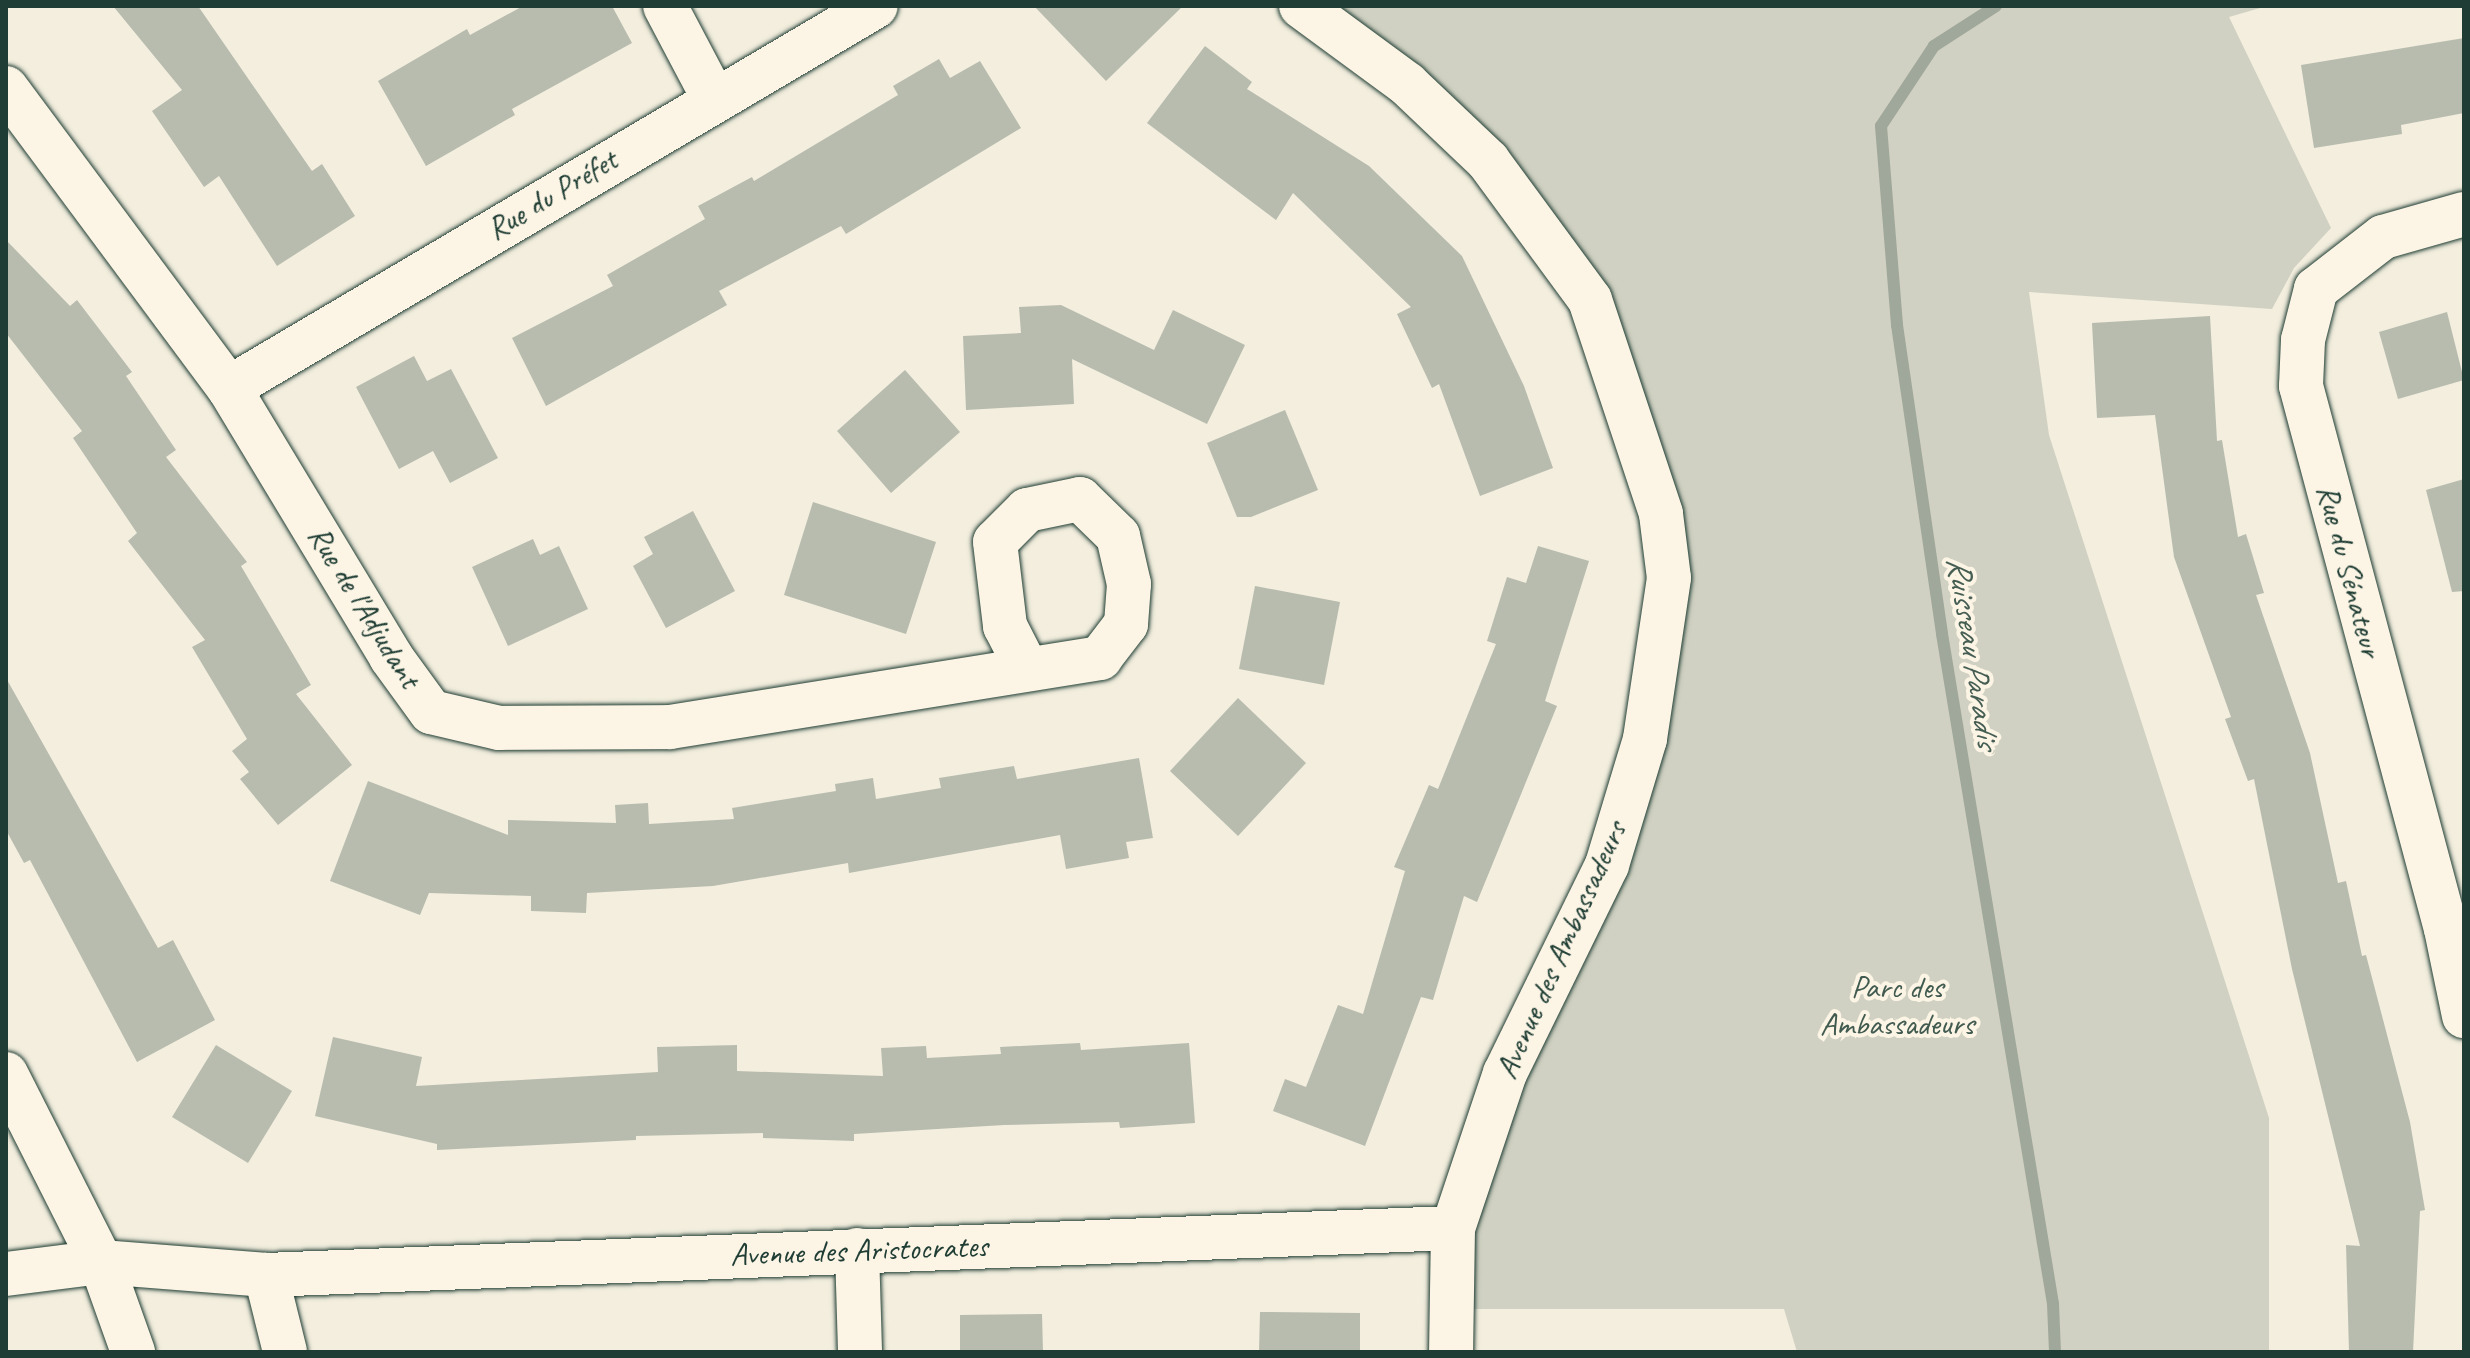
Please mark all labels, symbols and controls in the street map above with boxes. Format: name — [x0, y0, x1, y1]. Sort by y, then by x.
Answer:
street label: Rue du Préfet — [480, 141, 624, 249]
street label: Rue du Sénateur — [2308, 481, 2390, 661]
street label: Rue de l'Adjudant — [299, 519, 429, 695]
water label: Ruisseau Paradis — [1939, 554, 2009, 750]
street label: Avenue des Ambassadeurs — [1487, 816, 1635, 1084]
park label: Parc des Ambassadeurs — [1820, 969, 1974, 1044]
street label: Avenue des Aristocrates — [730, 1227, 988, 1275]

